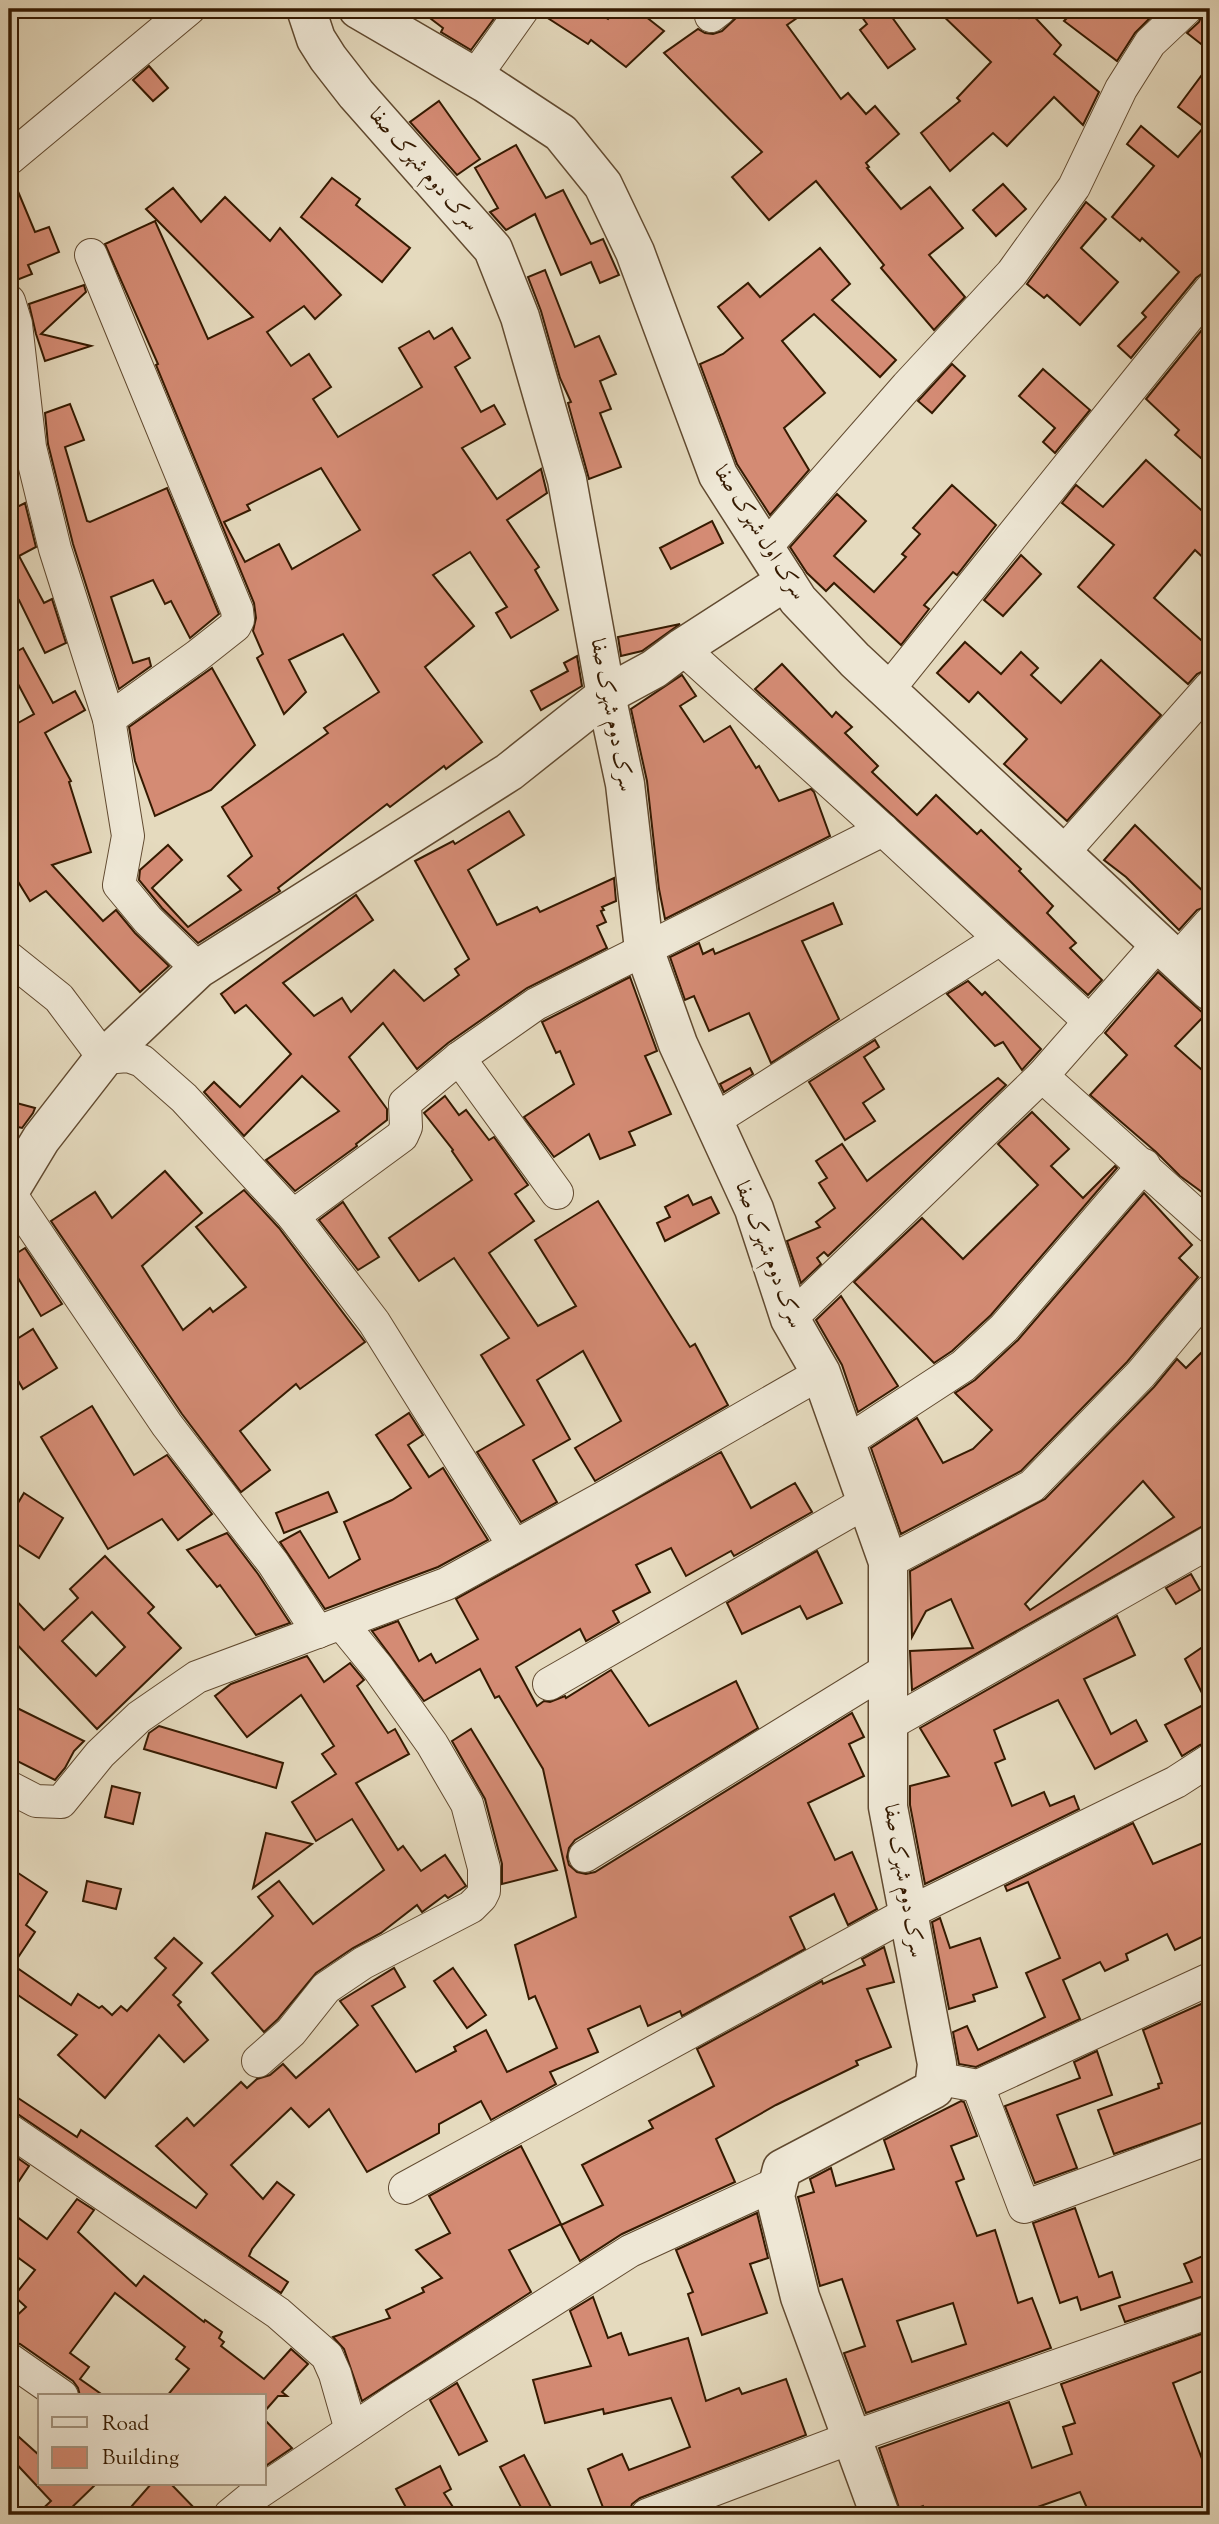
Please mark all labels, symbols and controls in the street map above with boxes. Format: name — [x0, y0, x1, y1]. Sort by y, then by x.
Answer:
street label: سرک دوم شهرک صفا — [360, 101, 485, 239]
street label: سرک اول شهرک صفا — [706, 460, 812, 606]
street label: سرک دوم شهرک صفا — [580, 636, 641, 794]
street label: سرک دوم شهرک صفا — [725, 1177, 810, 1333]
street label: سرک دوم شهرک صفا — [874, 1802, 931, 1960]
legend — [38, 2394, 266, 2486]
text: Road — [102, 2410, 149, 2440]
text: Building — [102, 2444, 179, 2474]

